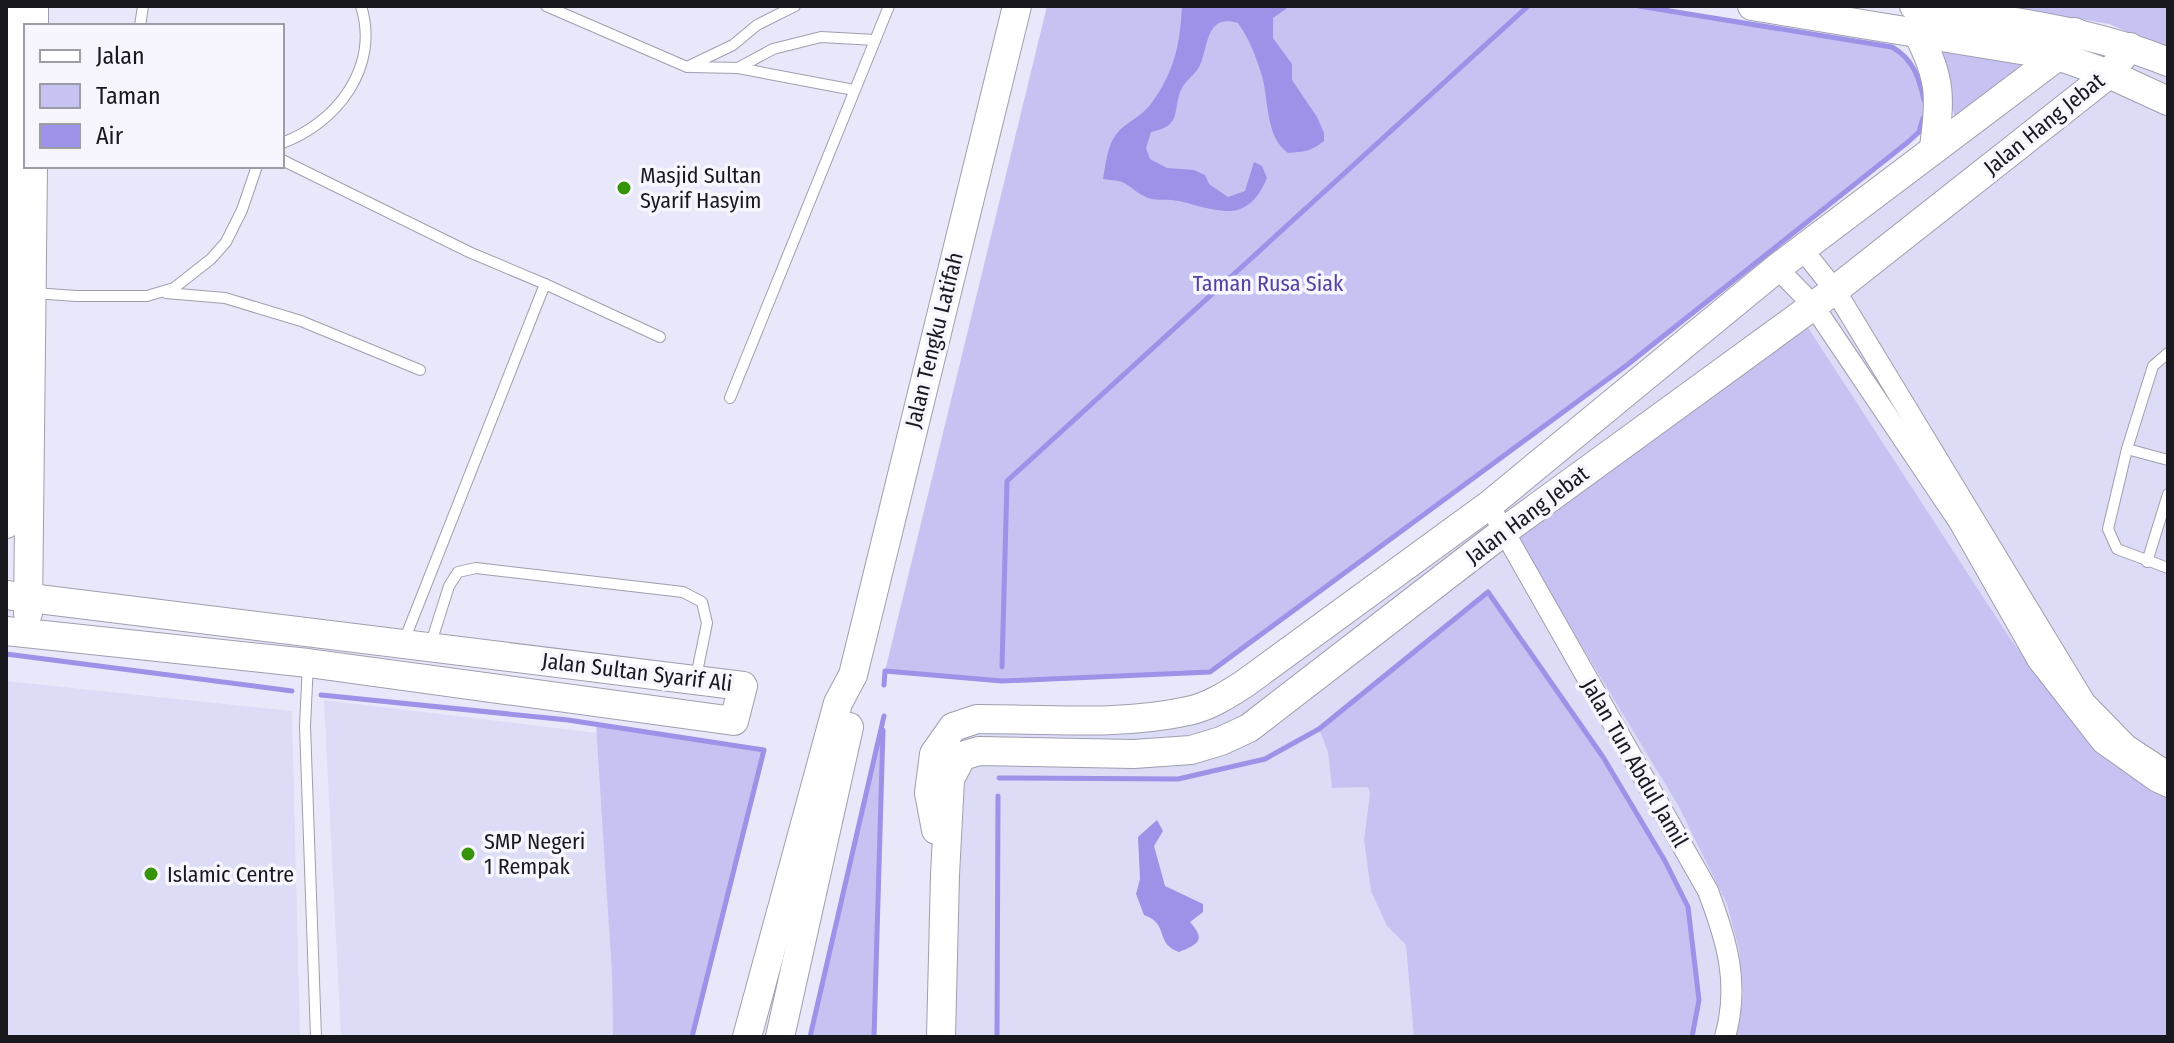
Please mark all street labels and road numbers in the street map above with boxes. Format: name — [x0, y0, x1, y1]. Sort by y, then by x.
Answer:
street label: Jalan Hang Jebat — [1978, 67, 2110, 181]
street label: Jalan Tengku Latifah — [899, 249, 969, 431]
street label: Jalan Hang Jebat — [1460, 459, 1595, 570]
street label: Jalan Sultan Syarif Ali — [540, 647, 734, 697]
street label: Jalan Tun Abdul Jamil — [1576, 674, 1694, 852]

